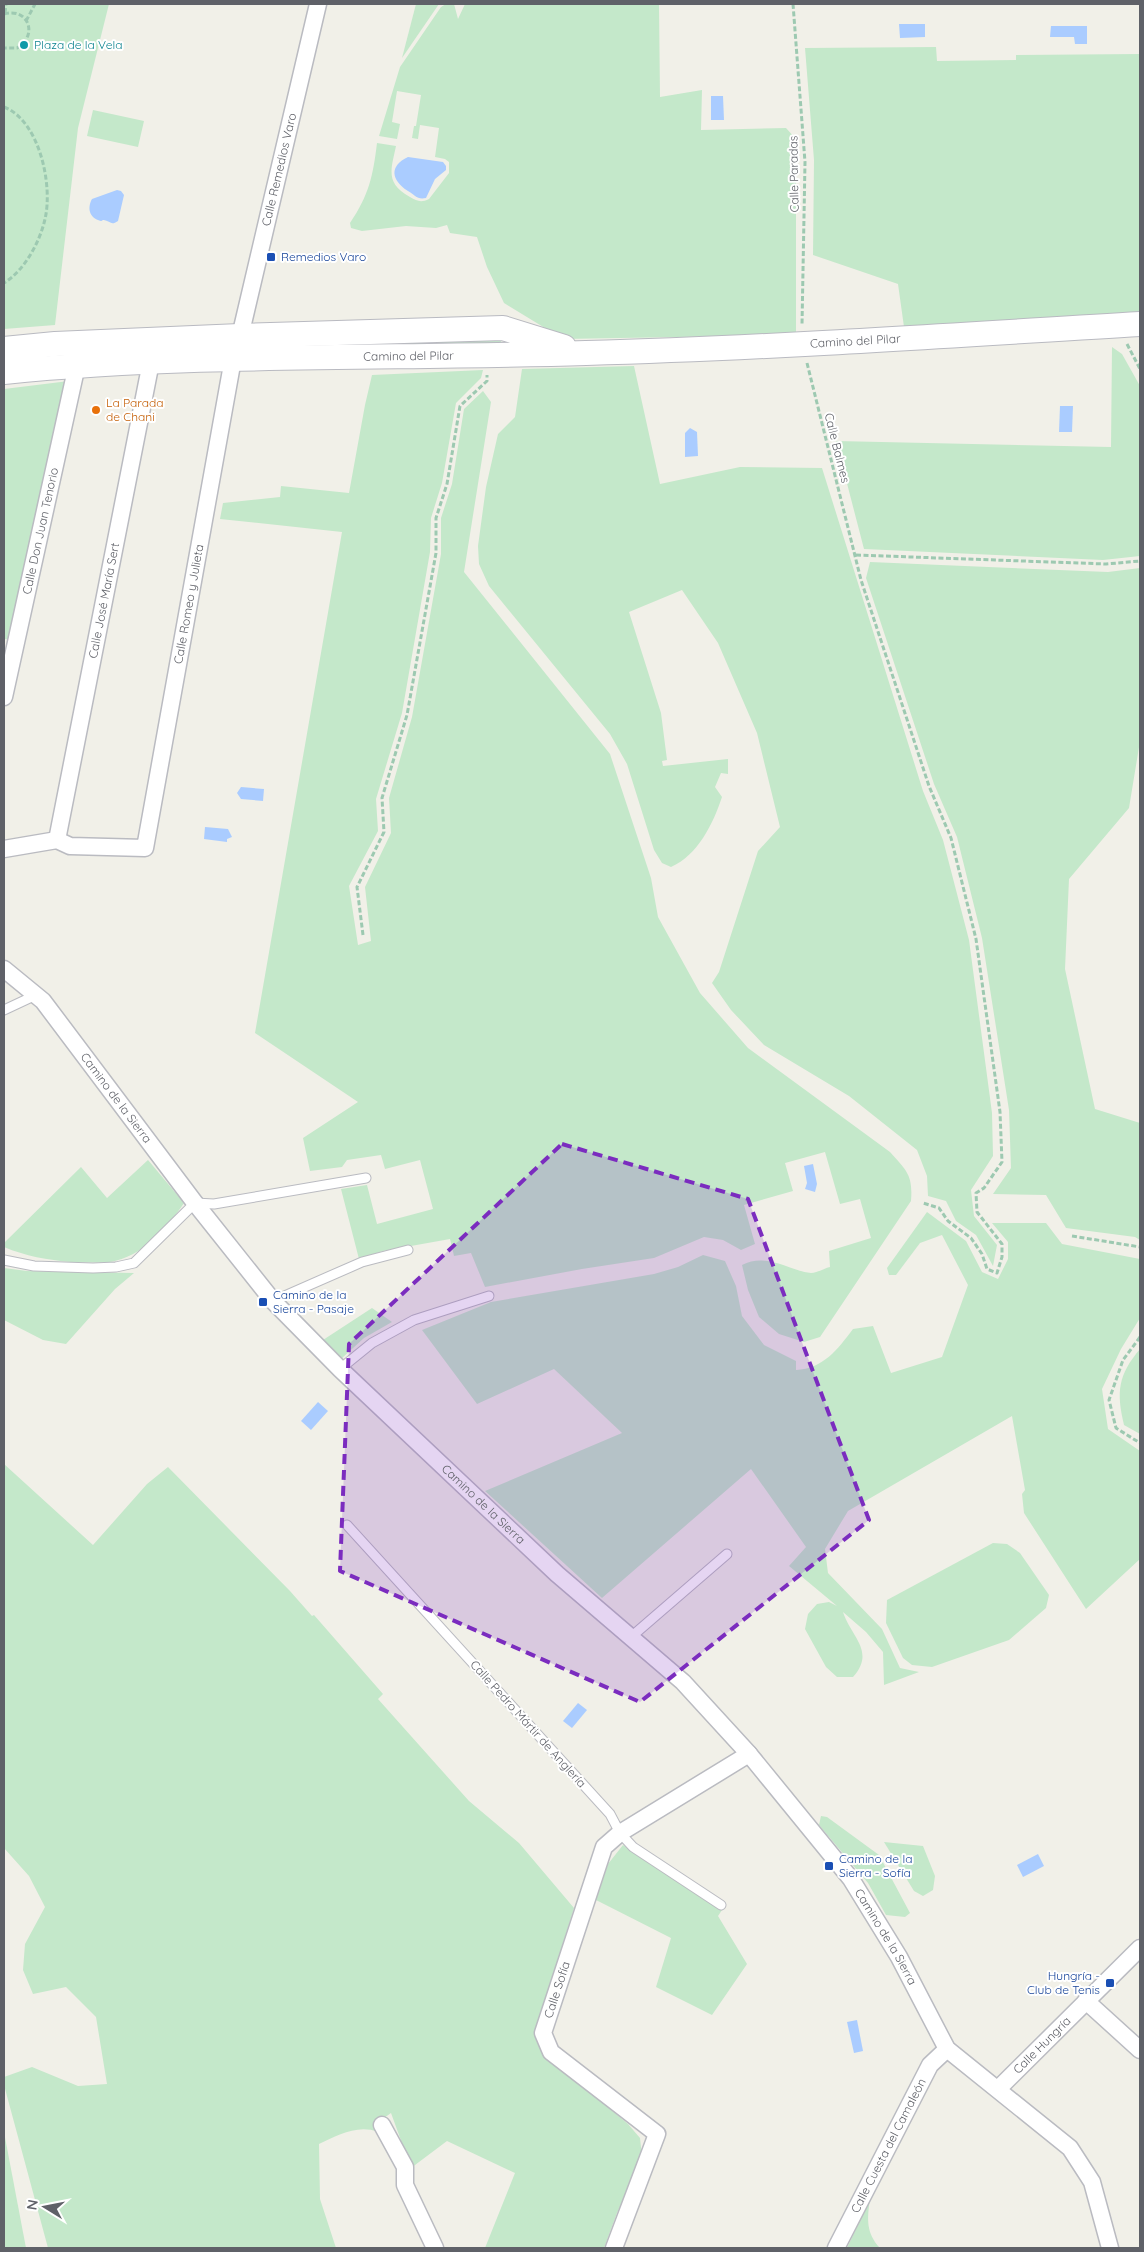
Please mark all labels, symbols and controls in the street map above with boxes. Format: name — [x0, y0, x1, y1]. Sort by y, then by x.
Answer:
place label: Plaza de la Vela — [34, 37, 123, 52]
marker: Plaza de la Vela — [18, 39, 30, 51]
street label: Calle Remedios Varo — [258, 111, 299, 228]
street label: Calle Paradas — [785, 135, 802, 213]
place label: Remedios Varo — [281, 249, 366, 264]
marker: Remedios Varo — [265, 251, 277, 263]
street label: Camino del Pilar — [810, 331, 901, 351]
street label: Camino del Pilar — [363, 348, 454, 364]
place label: La Parada de Chani — [106, 395, 164, 424]
marker: La Parada de Chani — [90, 404, 102, 416]
street label: Calle Balmes — [822, 411, 854, 485]
street label: Calle Don Juan Tenorio — [19, 466, 61, 596]
street label: Calle José María Sert — [85, 541, 122, 660]
street label: Calle Romeo y Julieta — [170, 543, 207, 665]
street label: Camino de la Sierra — [78, 1050, 155, 1146]
place label: Camino de la Sierra - Pasaje — [273, 1287, 354, 1316]
marker: Camino de la Sierra - Pasaje — [257, 1296, 269, 1308]
street label: Camino de la Sierra — [439, 1461, 528, 1547]
street label: Calle Pedro Mártir de Anglería — [467, 1657, 590, 1790]
place label: Camino de la Sierra - Sofía — [839, 1851, 912, 1880]
marker: Camino de la Sierra - Sofía — [823, 1860, 835, 1872]
street label: Camino de la Sierra — [852, 1886, 920, 1987]
street label: Calle Sofía — [540, 1959, 573, 2020]
place label: Hungría - Club de Tenis — [1027, 1968, 1100, 1997]
marker: Hungría - Club de Tenis — [1104, 1977, 1116, 1989]
street label: Calle Hungría — [1010, 2013, 1074, 2077]
street label: Calle Cuesta del Camaleón — [847, 2076, 929, 2215]
north arrow — [20, 2182, 70, 2232]
text: N — [22, 2198, 42, 2211]

